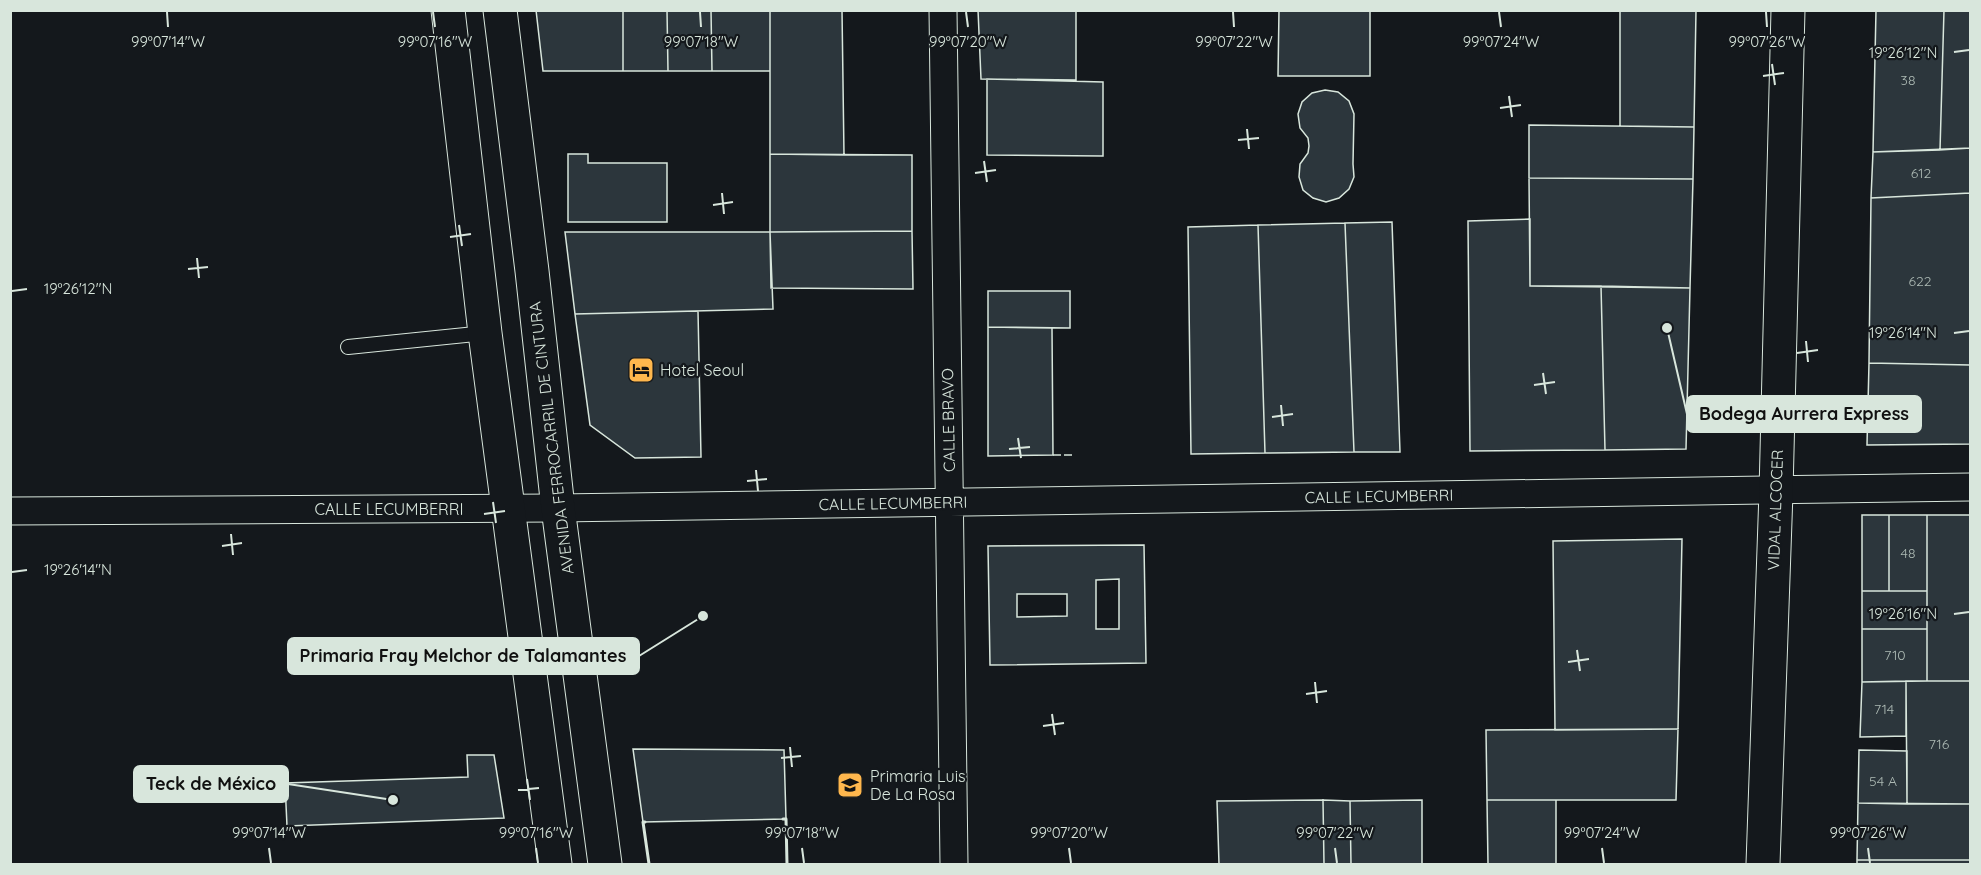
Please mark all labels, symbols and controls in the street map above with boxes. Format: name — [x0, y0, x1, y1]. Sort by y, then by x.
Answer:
text: 99°07'14"W — [131, 32, 205, 51]
text: 99°07'16"W — [398, 32, 473, 51]
text: 99°07'18"W — [664, 32, 739, 51]
text: 99°07'20"W — [929, 32, 1007, 51]
text: 99°07'22"W — [1195, 32, 1273, 51]
text: 99°07'24"W — [1463, 32, 1540, 51]
text: 99°07'26"W — [1728, 32, 1806, 51]
text: 19°26'12"N — [1869, 43, 1937, 62]
house number: 38 — [1901, 71, 1915, 89]
house number: 612 — [1911, 164, 1931, 182]
house number: 622 — [1908, 272, 1932, 290]
text: 19°26'12"N — [44, 279, 112, 298]
street label: AVENIDA FERROCARRIL DE CINTURA — [524, 301, 578, 575]
text: 19°26'14"N — [1869, 323, 1937, 342]
hotel icon: Hotel Seoul — [626, 355, 656, 385]
place label: Hotel Seoul — [660, 360, 744, 380]
street label: CALLE BRAVO — [937, 368, 959, 472]
callout: Bodega Aurrera Express — [1687, 396, 1921, 432]
text: Bodega Aurrera Express — [1699, 402, 1909, 425]
street label: VIDAL ALCOCER — [1763, 449, 1787, 571]
street label: CALLE LECUMBERRI — [1304, 485, 1454, 507]
street label: CALLE LECUMBERRI — [818, 492, 968, 514]
street label: CALLE LECUMBERRI — [315, 499, 463, 519]
house number: 48 — [1901, 544, 1915, 562]
text: 19°26'14"N — [44, 560, 112, 579]
text: 19°26'16"N — [1869, 604, 1937, 623]
callout: Primaria Fray Melchor de Talamantes — [288, 638, 639, 674]
text: Primaria Fray Melchor de Talamantes — [300, 644, 627, 667]
house number: 710 — [1884, 646, 1906, 664]
house number: 714 — [1874, 700, 1894, 718]
house number: 716 — [1929, 735, 1950, 753]
callout: Teck de México — [134, 766, 288, 802]
place label: Primaria Luis De La Rosa — [870, 766, 966, 804]
school or university icon: Primaria Luis De La Rosa — [835, 770, 865, 800]
text: Teck de México — [146, 772, 276, 795]
house number: 54 A — [1869, 772, 1897, 790]
text: 99°07'14"W — [232, 823, 306, 842]
text: 99°07'16"W — [499, 823, 574, 842]
text: 99°07'18"W — [765, 823, 840, 842]
text: 99°07'20"W — [1030, 823, 1108, 842]
text: 99°07'22"W — [1296, 823, 1374, 842]
text: 99°07'24"W — [1564, 823, 1641, 842]
text: 99°07'26"W — [1829, 823, 1907, 842]

